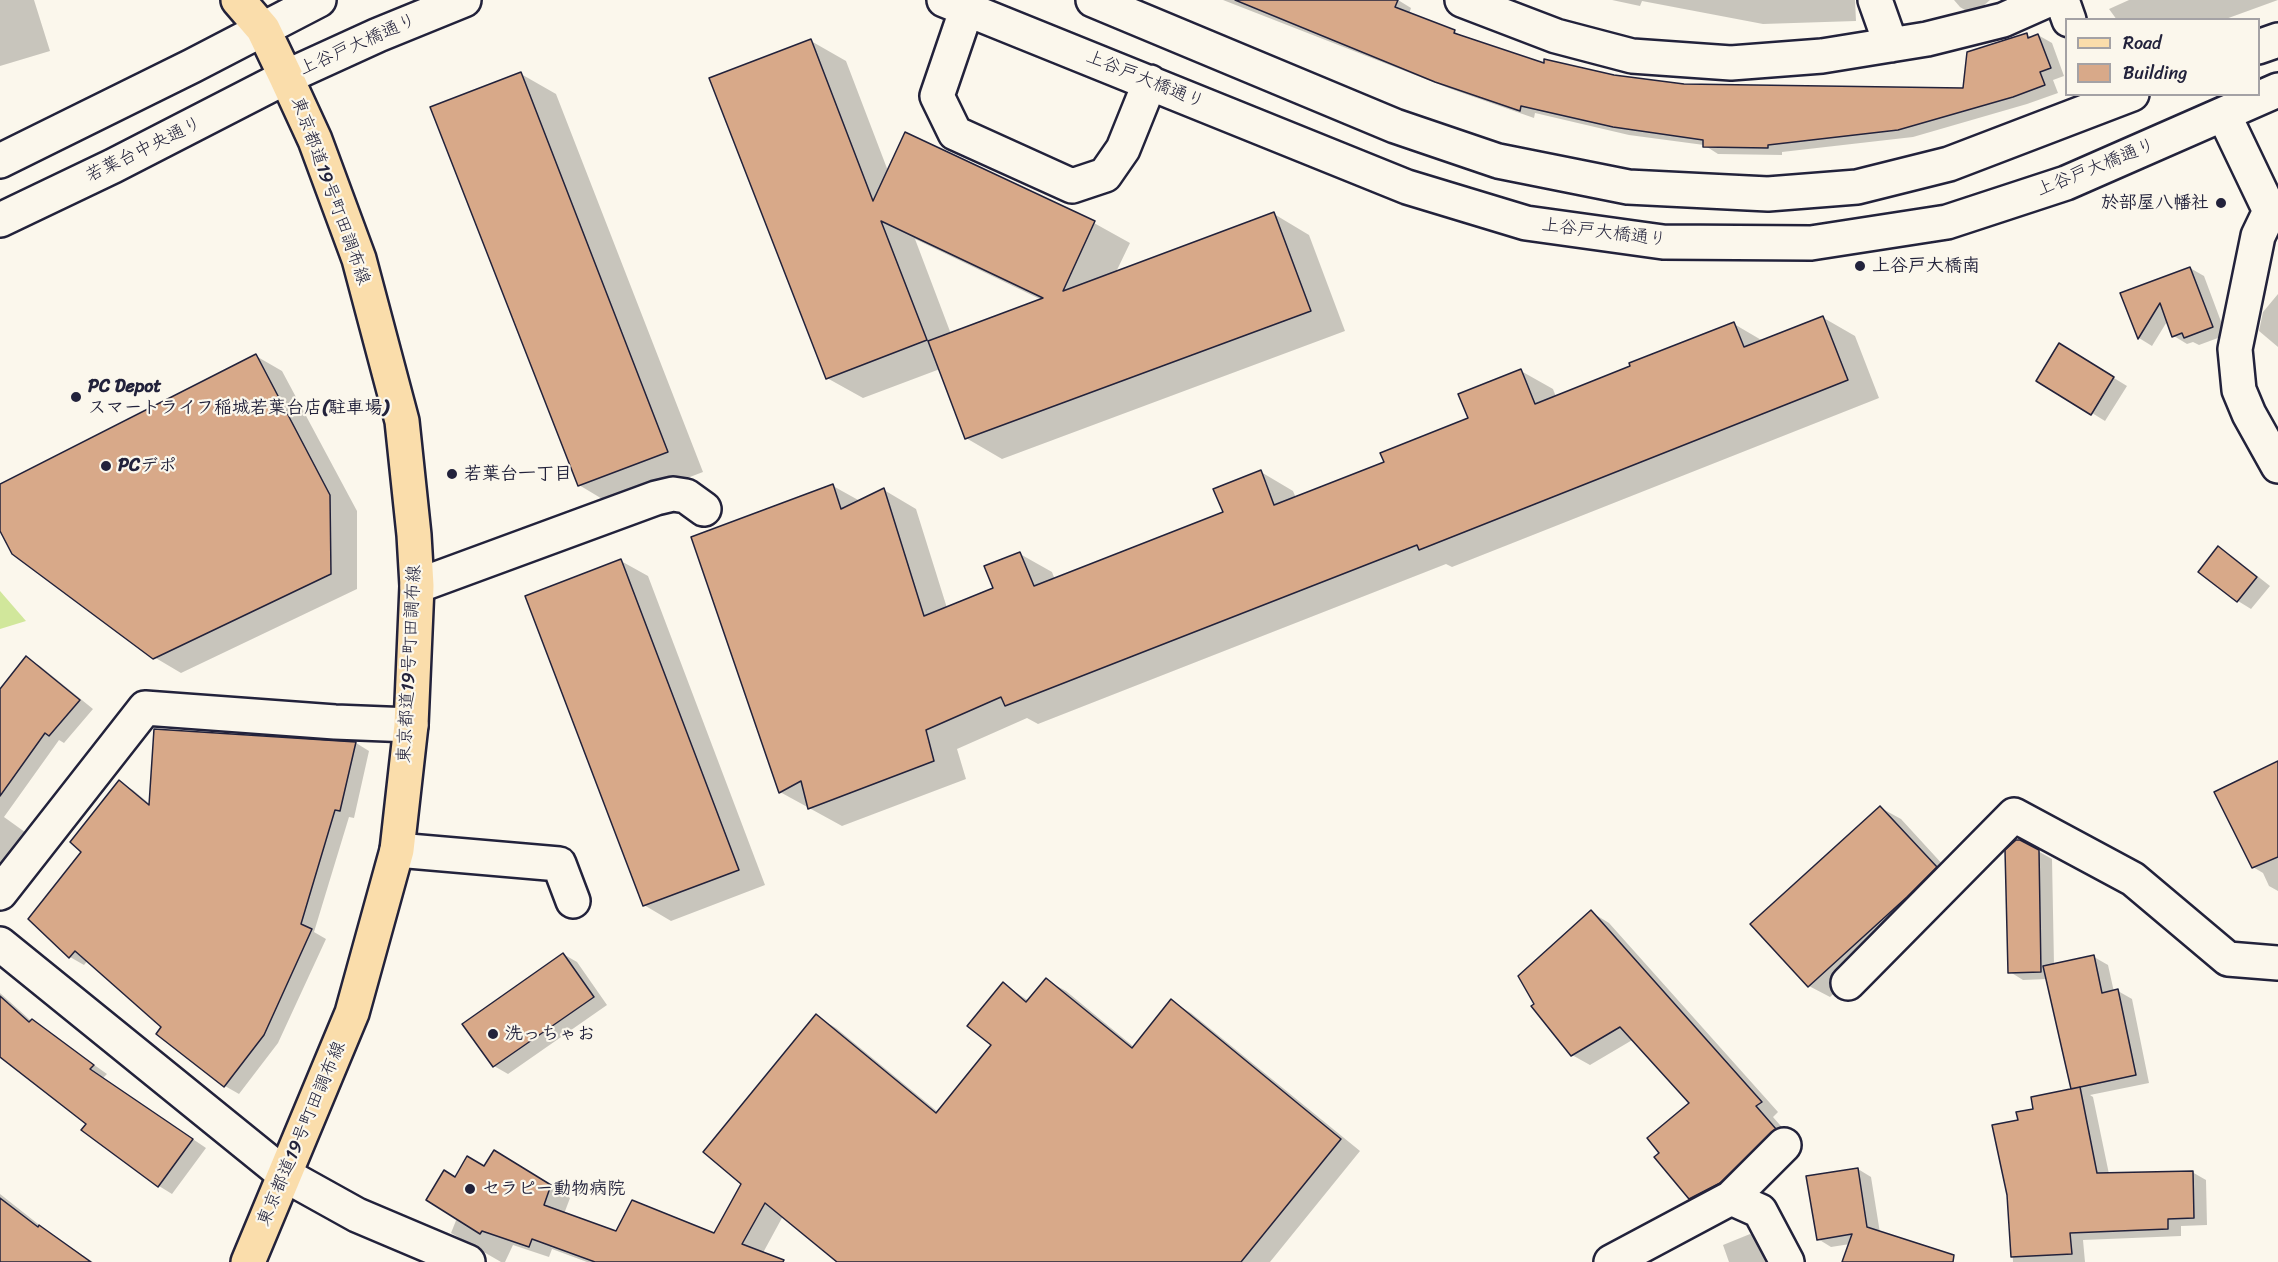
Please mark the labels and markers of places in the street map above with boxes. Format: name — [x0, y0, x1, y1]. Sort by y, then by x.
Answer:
place label: 於部屋八幡社 — [2101, 192, 2209, 214]
marker: 於部屋八幡社 — [2214, 196, 2228, 210]
place label: 上谷戸大橋南 — [1872, 255, 1980, 277]
marker: 上谷戸大橋南 — [1853, 259, 1867, 273]
place label: PC Depot スマートライフ稲城若葉台店(駐車場) — [88, 376, 389, 418]
marker: PC Depot スマートライフ稲城若葉台店(駐車場) — [69, 390, 83, 404]
place label: PCデポ — [118, 455, 176, 477]
marker: PCデポ — [99, 459, 113, 473]
place label: 若葉台一丁目 — [464, 463, 572, 485]
marker: 若葉台一丁目 — [445, 467, 459, 481]
place label: 洗っちゃお — [505, 1023, 595, 1045]
marker: 洗っちゃお — [486, 1027, 500, 1041]
place label: セラピー動物病院 — [482, 1178, 625, 1200]
marker: セラピー動物病院 — [463, 1182, 477, 1196]

